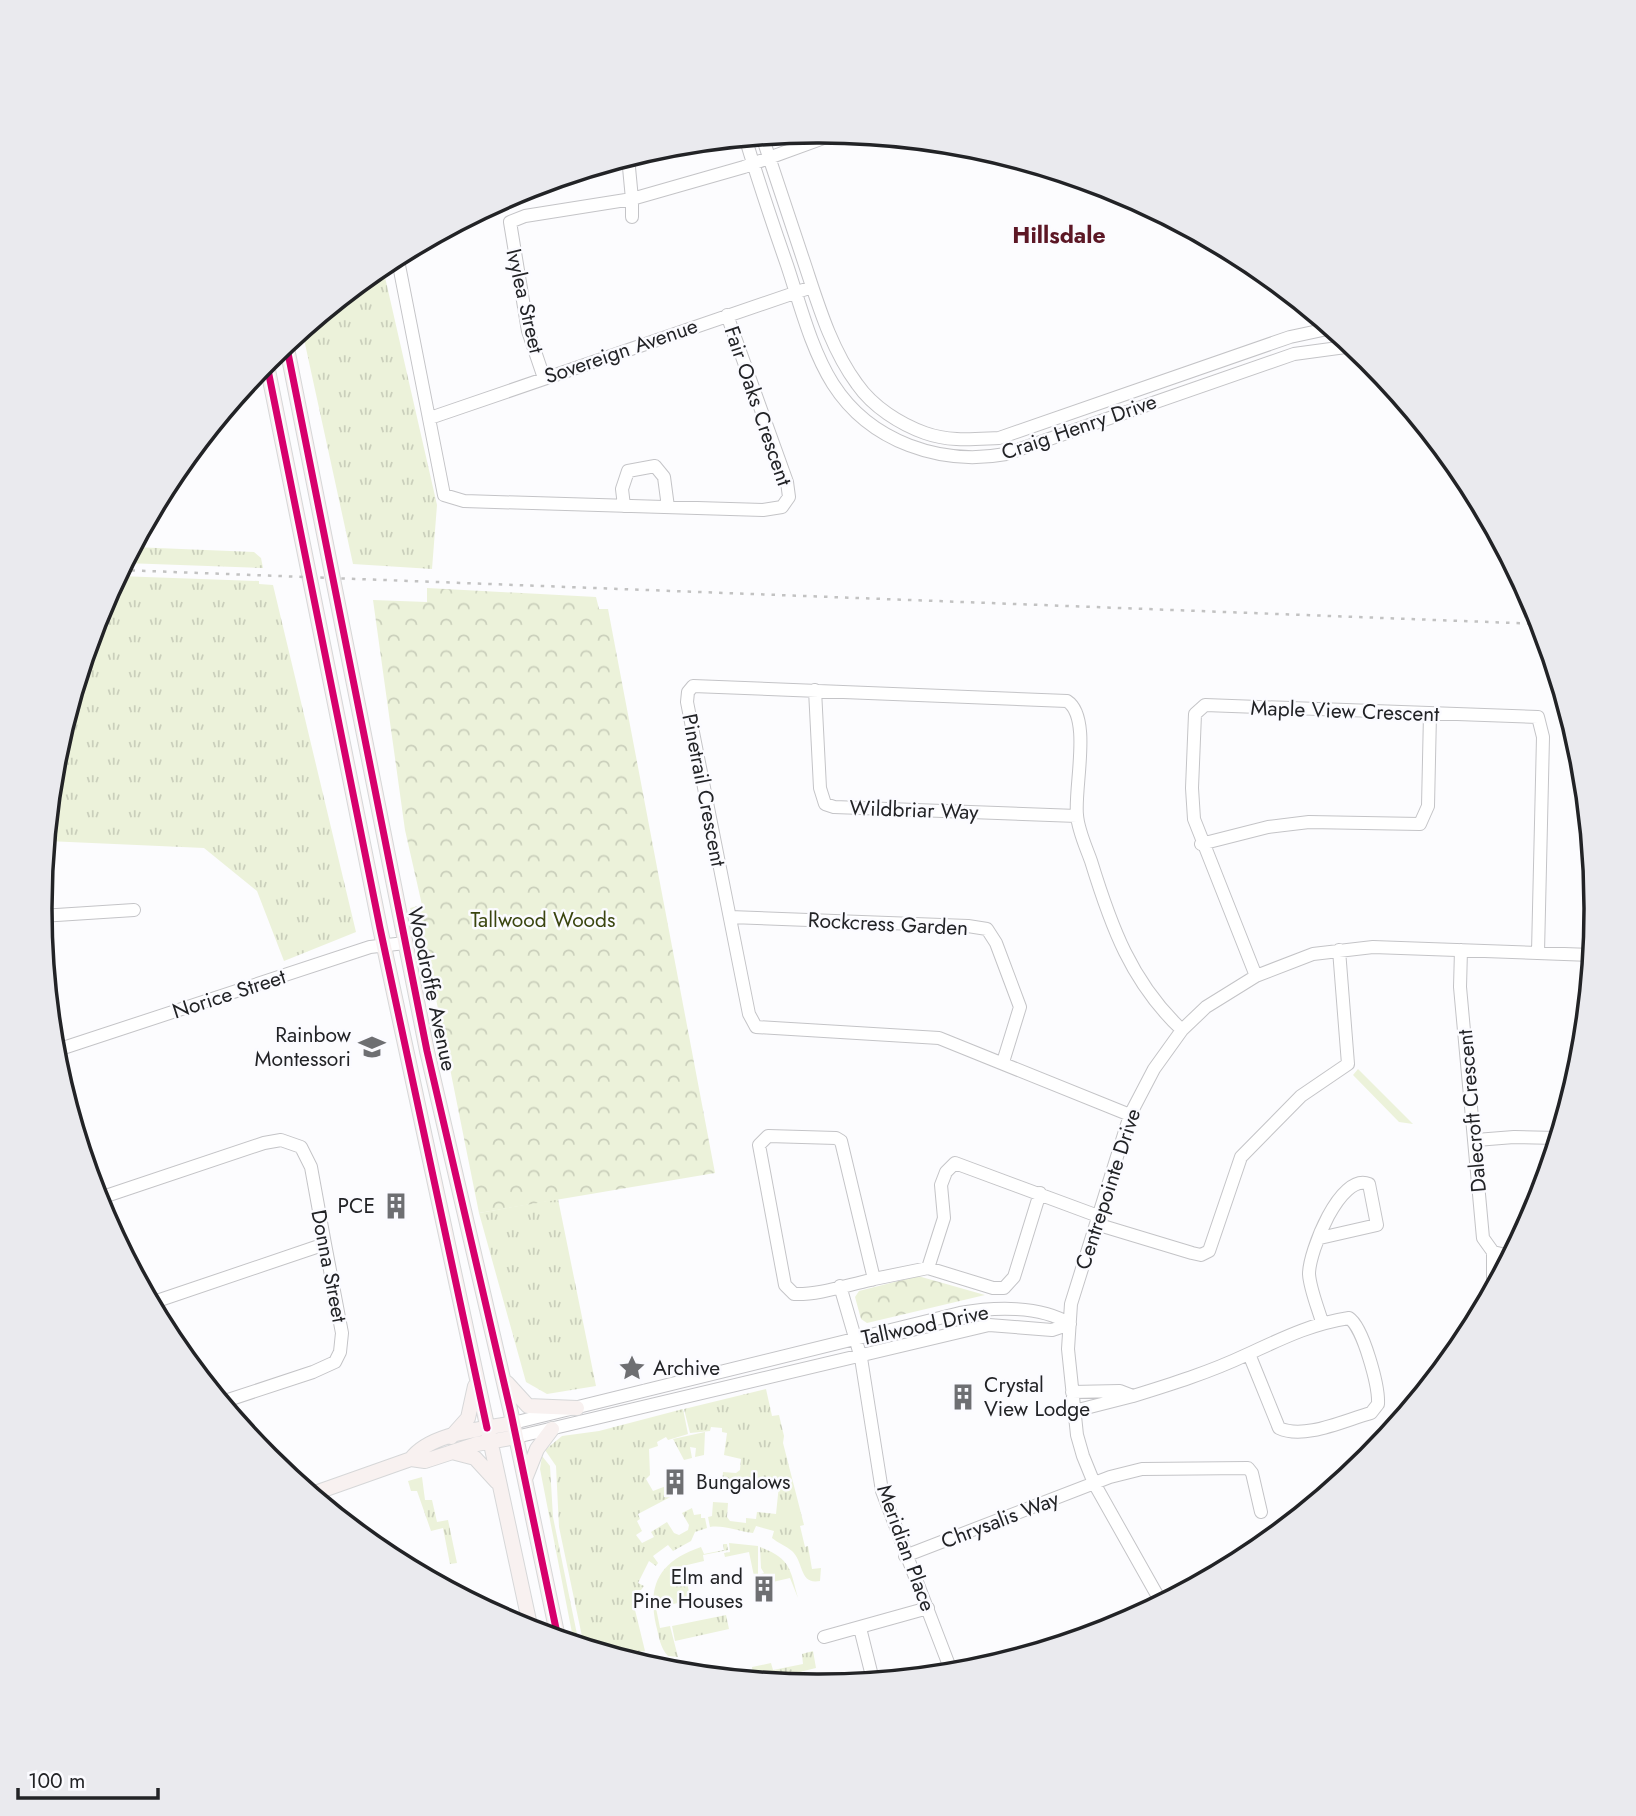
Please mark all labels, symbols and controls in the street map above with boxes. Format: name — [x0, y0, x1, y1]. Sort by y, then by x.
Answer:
district label: Hillsdale — [1012, 218, 1106, 252]
street label: Ivylea Street — [498, 246, 552, 356]
street label: Sovereign Avenue — [540, 311, 702, 391]
street label: Fair Oaks Crescent — [717, 322, 799, 490]
street label: Craig Henry Drive — [997, 386, 1161, 468]
street label: Maple View Crescent — [1250, 693, 1440, 729]
street label: Pinetrail Crescent — [674, 711, 734, 869]
street label: Wildbriar Way — [849, 793, 980, 827]
street label: Woodroffe Avenue — [400, 904, 464, 1074]
park label: Tallwood Woods — [470, 905, 616, 935]
street label: Rockcress Garden — [807, 905, 969, 943]
street label: Norice Street — [168, 962, 290, 1026]
place label: Rainbow Montessori — [255, 1020, 352, 1074]
street label: Dalecroft Crescent — [1450, 1028, 1494, 1194]
school or university icon: Rainbow Montessori — [357, 1032, 387, 1062]
street label: Centrepointe Drive — [1068, 1104, 1148, 1273]
place label: PCE — [338, 1191, 375, 1221]
building icon: PCE — [381, 1191, 411, 1221]
street label: Donna Street — [303, 1207, 355, 1325]
street label: Tallwood Drive — [859, 1297, 992, 1353]
place icon: Archive — [617, 1353, 647, 1383]
place label: Archive — [653, 1353, 720, 1383]
place label: Crystal View Lodge — [984, 1370, 1090, 1424]
building icon: Crystal View Lodge — [948, 1382, 978, 1412]
building icon: Bungalows — [660, 1467, 690, 1497]
place label: Bungalows — [696, 1467, 791, 1497]
street label: Meridian Place — [869, 1481, 943, 1616]
street label: Chrysalis Way — [937, 1484, 1064, 1556]
place label: Elm and Pine Houses — [633, 1562, 743, 1616]
building icon: Elm and Pine Houses — [749, 1574, 779, 1604]
scale bar — [18, 1756, 158, 1800]
text: 100 m — [28, 1766, 85, 1796]

